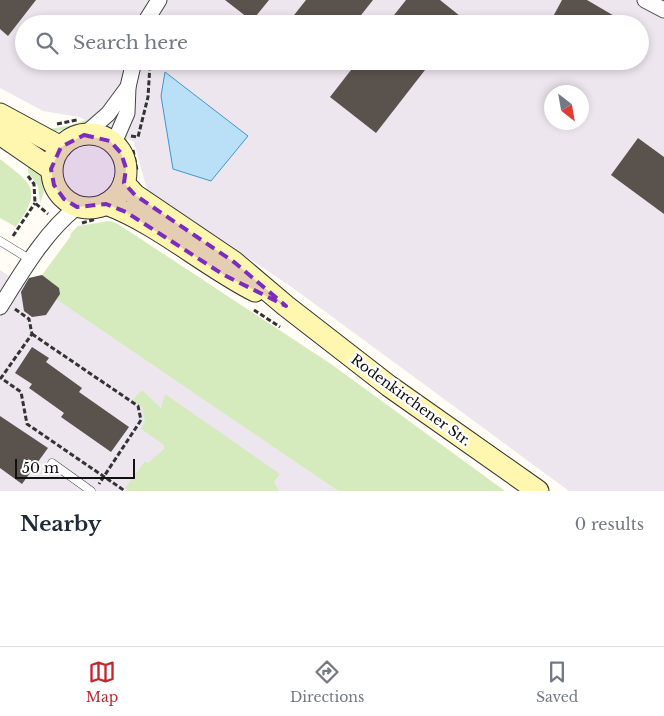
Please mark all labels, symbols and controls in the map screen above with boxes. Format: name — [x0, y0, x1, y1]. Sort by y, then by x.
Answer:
search box — [15, 15, 649, 70]
icon: search — [33, 29, 61, 57]
text: Search here — [73, 31, 188, 54]
north arrow — [544, 85, 589, 130]
street label: Rodenkirchener Str. — [347, 350, 475, 450]
scale bar — [15, 456, 135, 479]
text: 50 m — [22, 459, 59, 477]
text: Nearby — [20, 511, 101, 537]
text: 0 results — [575, 514, 644, 534]
tab: Map — [86, 658, 118, 706]
tab: Directions — [290, 658, 364, 706]
tab: Saved — [536, 658, 578, 706]

